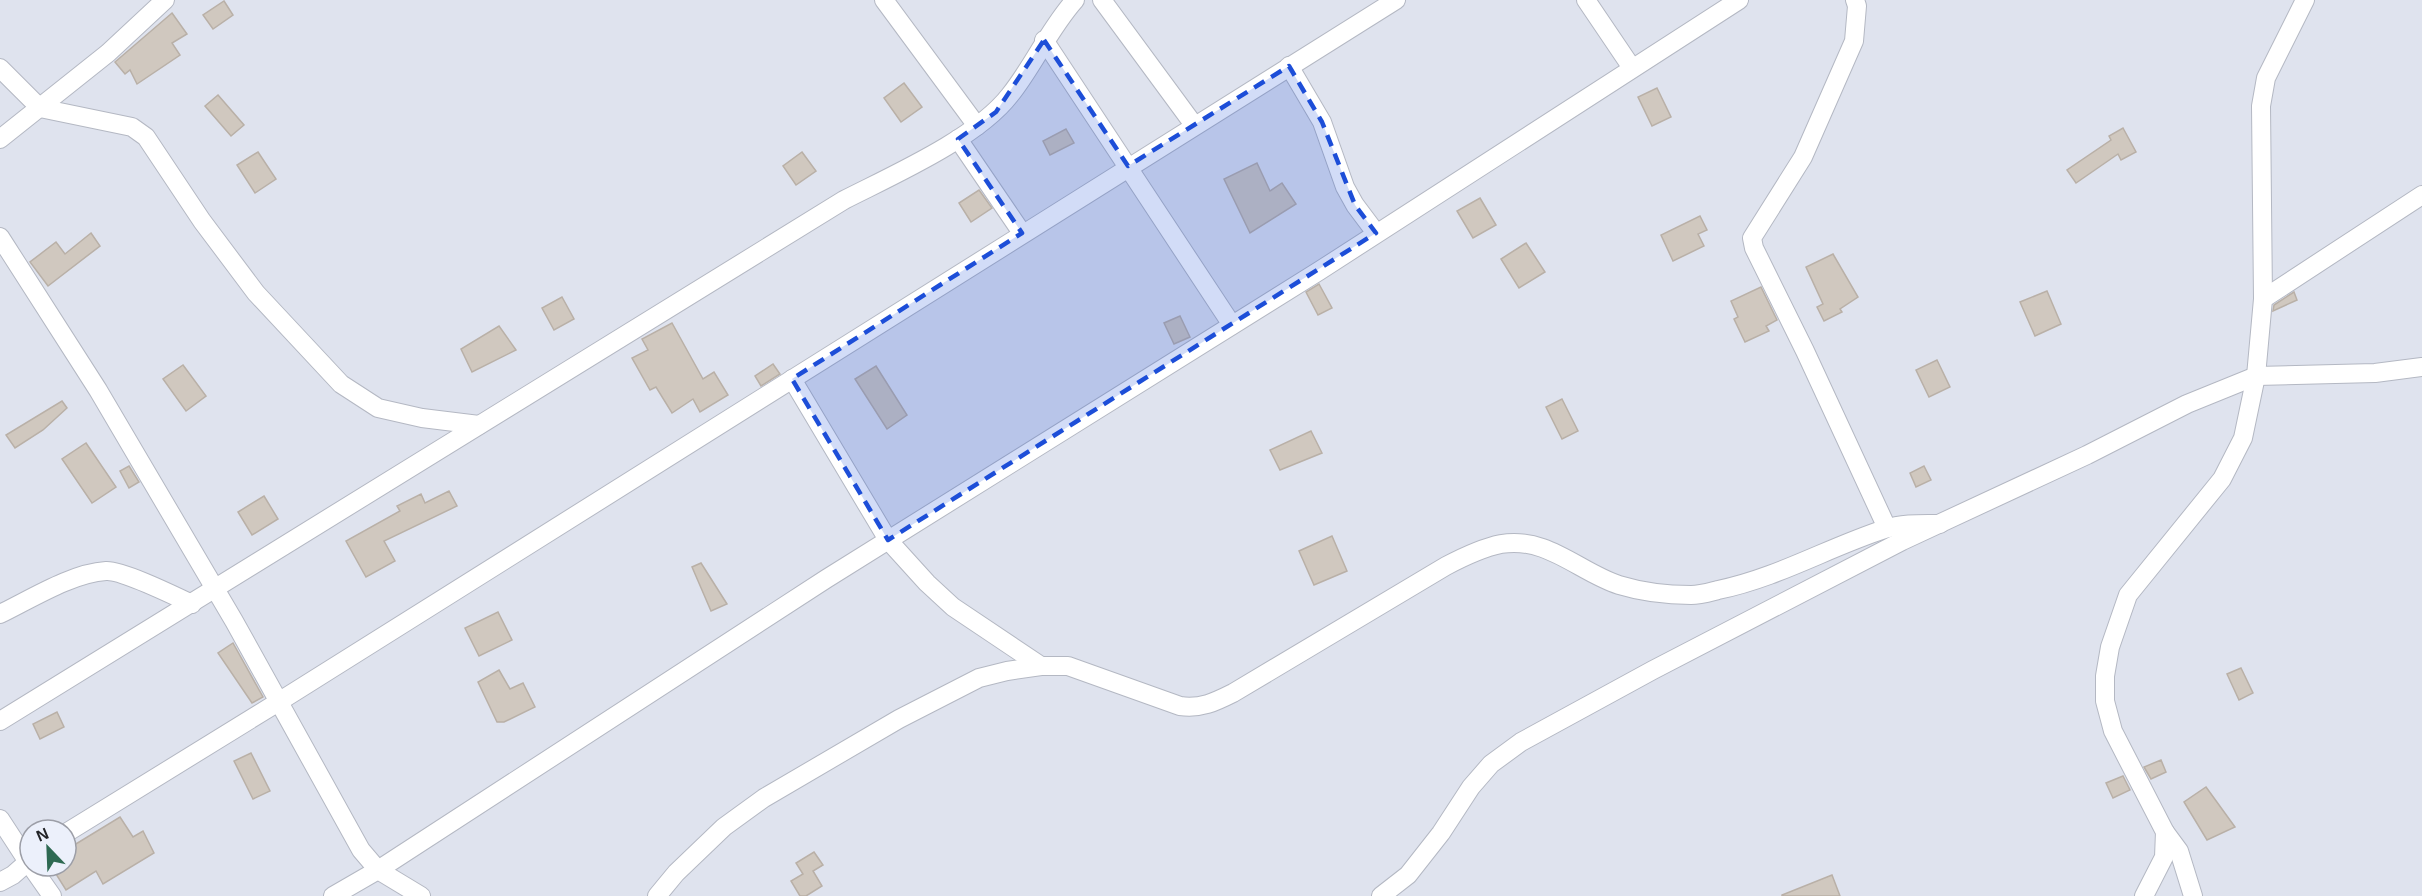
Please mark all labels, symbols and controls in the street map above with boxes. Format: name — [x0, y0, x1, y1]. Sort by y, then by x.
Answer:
north arrow — [18, 818, 78, 878]
text: N — [34, 825, 51, 845]

